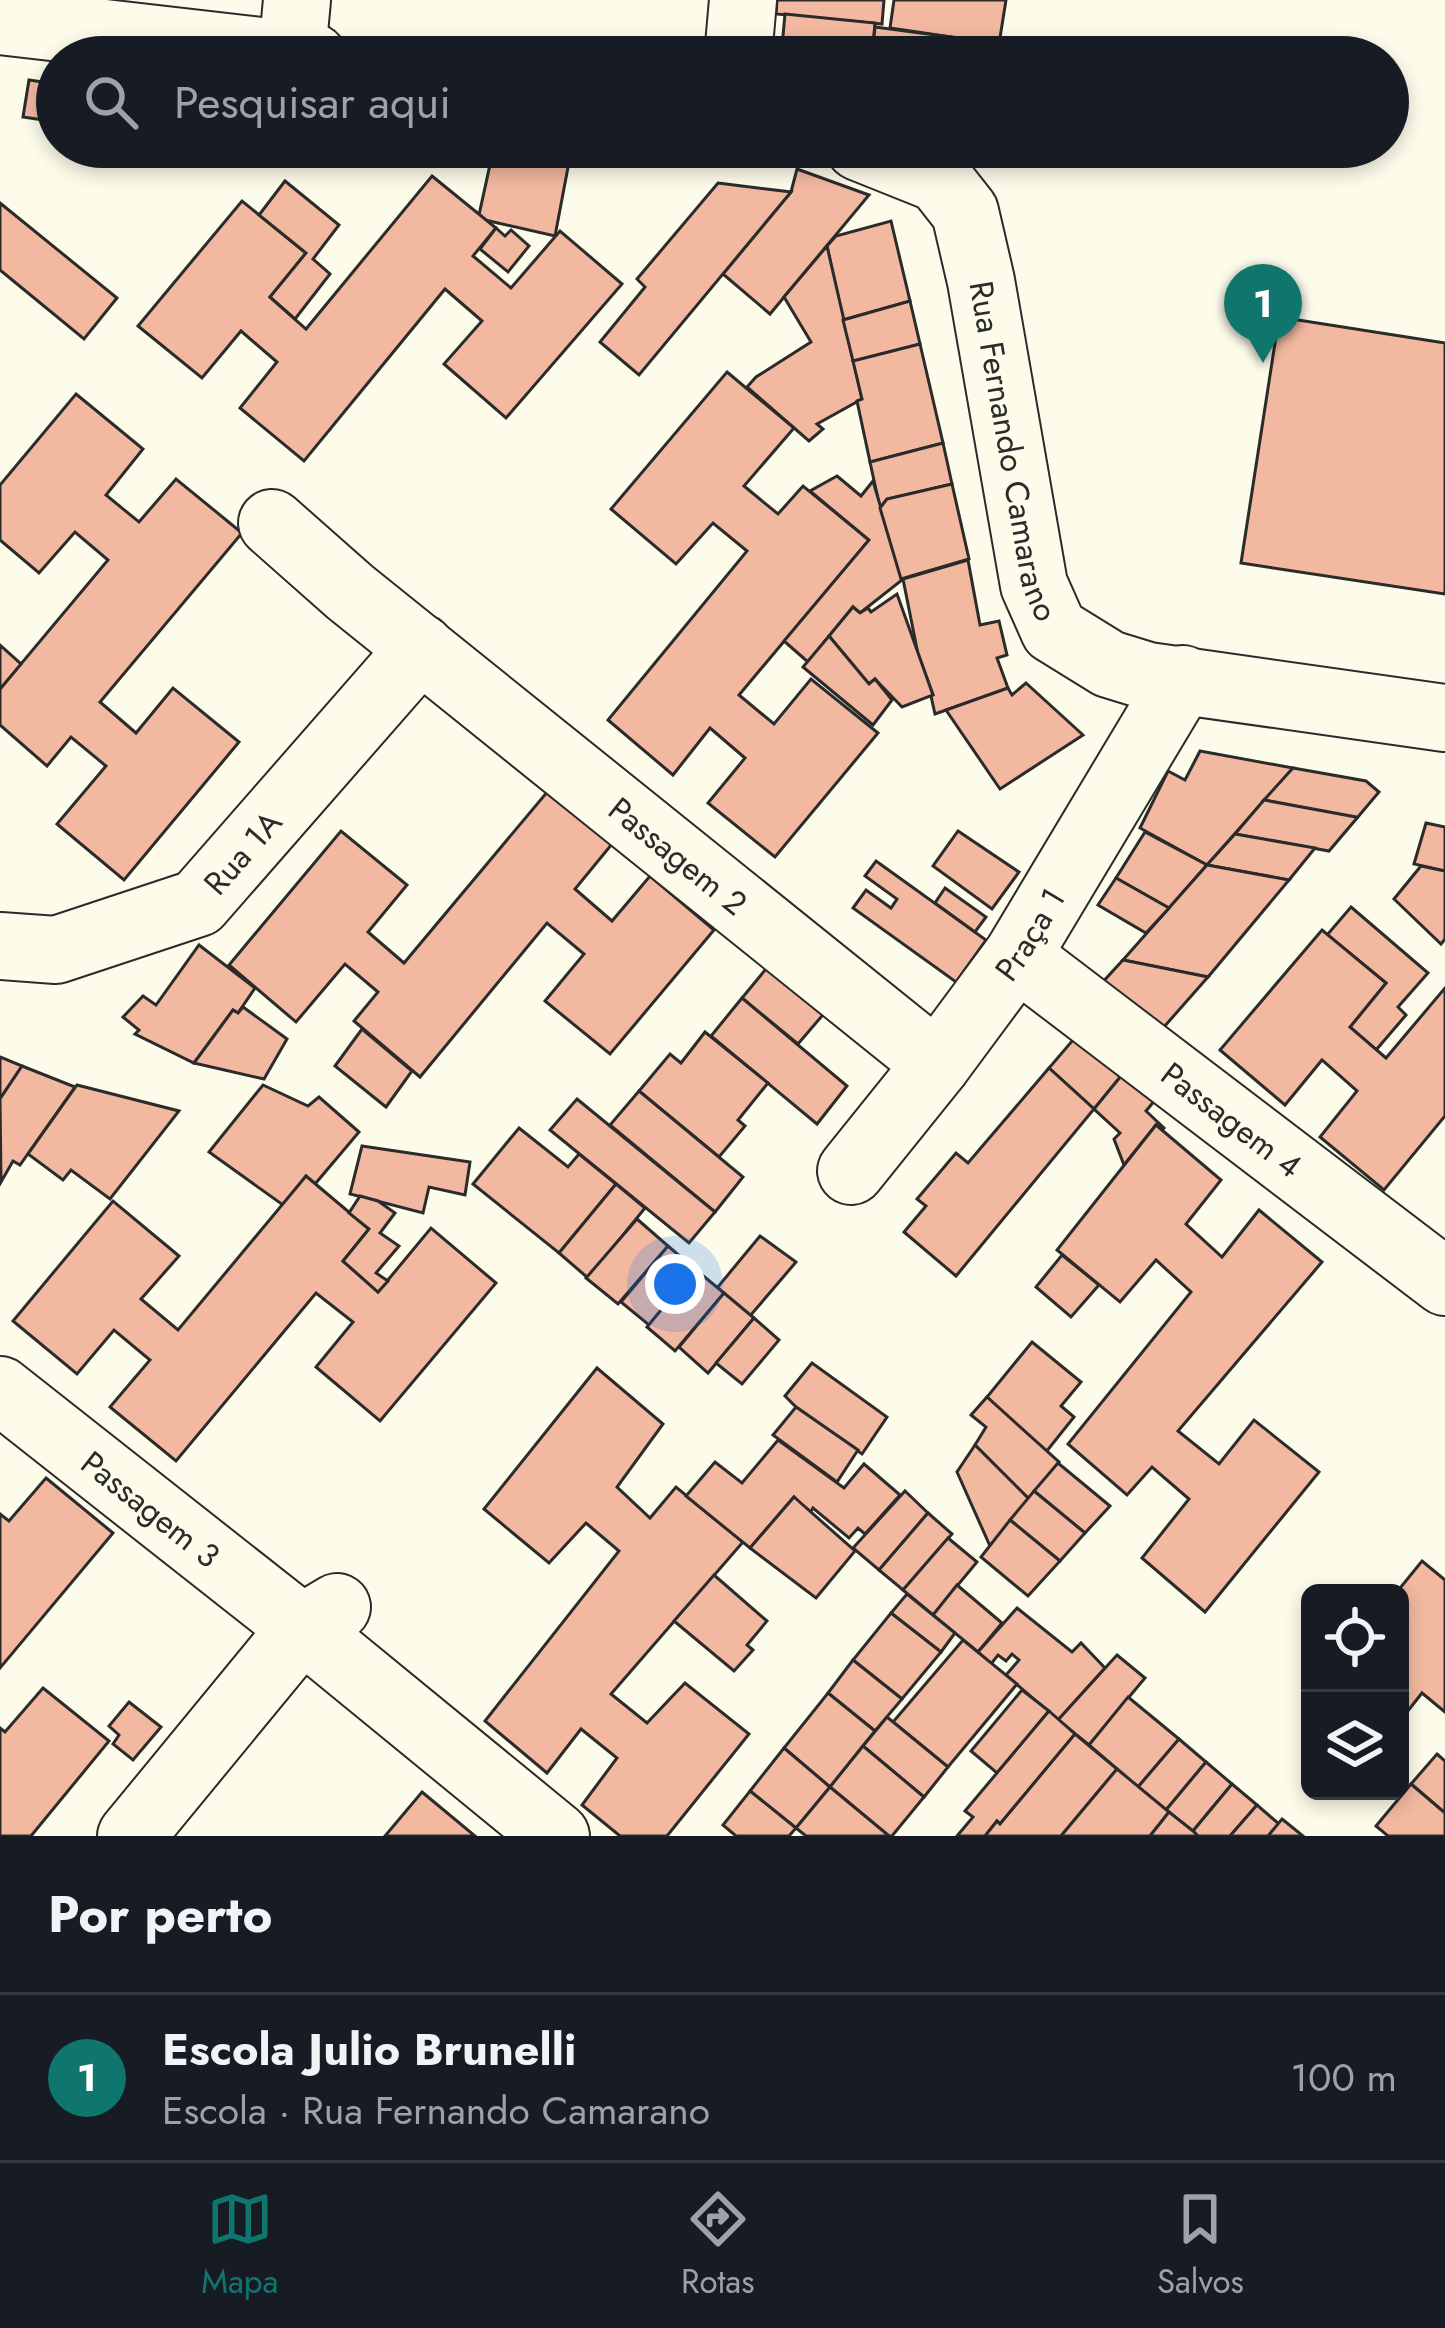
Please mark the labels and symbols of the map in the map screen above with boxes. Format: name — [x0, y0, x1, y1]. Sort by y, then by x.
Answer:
pin: 1 — [1224, 264, 1302, 363]
street label: Rua Fernando Camarano — [958, 277, 1071, 628]
street label: Passagem 2 — [599, 785, 757, 926]
street label: Rua 1A — [192, 800, 292, 905]
street label: Praça 1 — [983, 879, 1076, 990]
street label: Passagem 4 — [1151, 1051, 1312, 1189]
your location — [645, 1254, 705, 1314]
street label: Passagem 3 — [71, 1439, 230, 1578]

